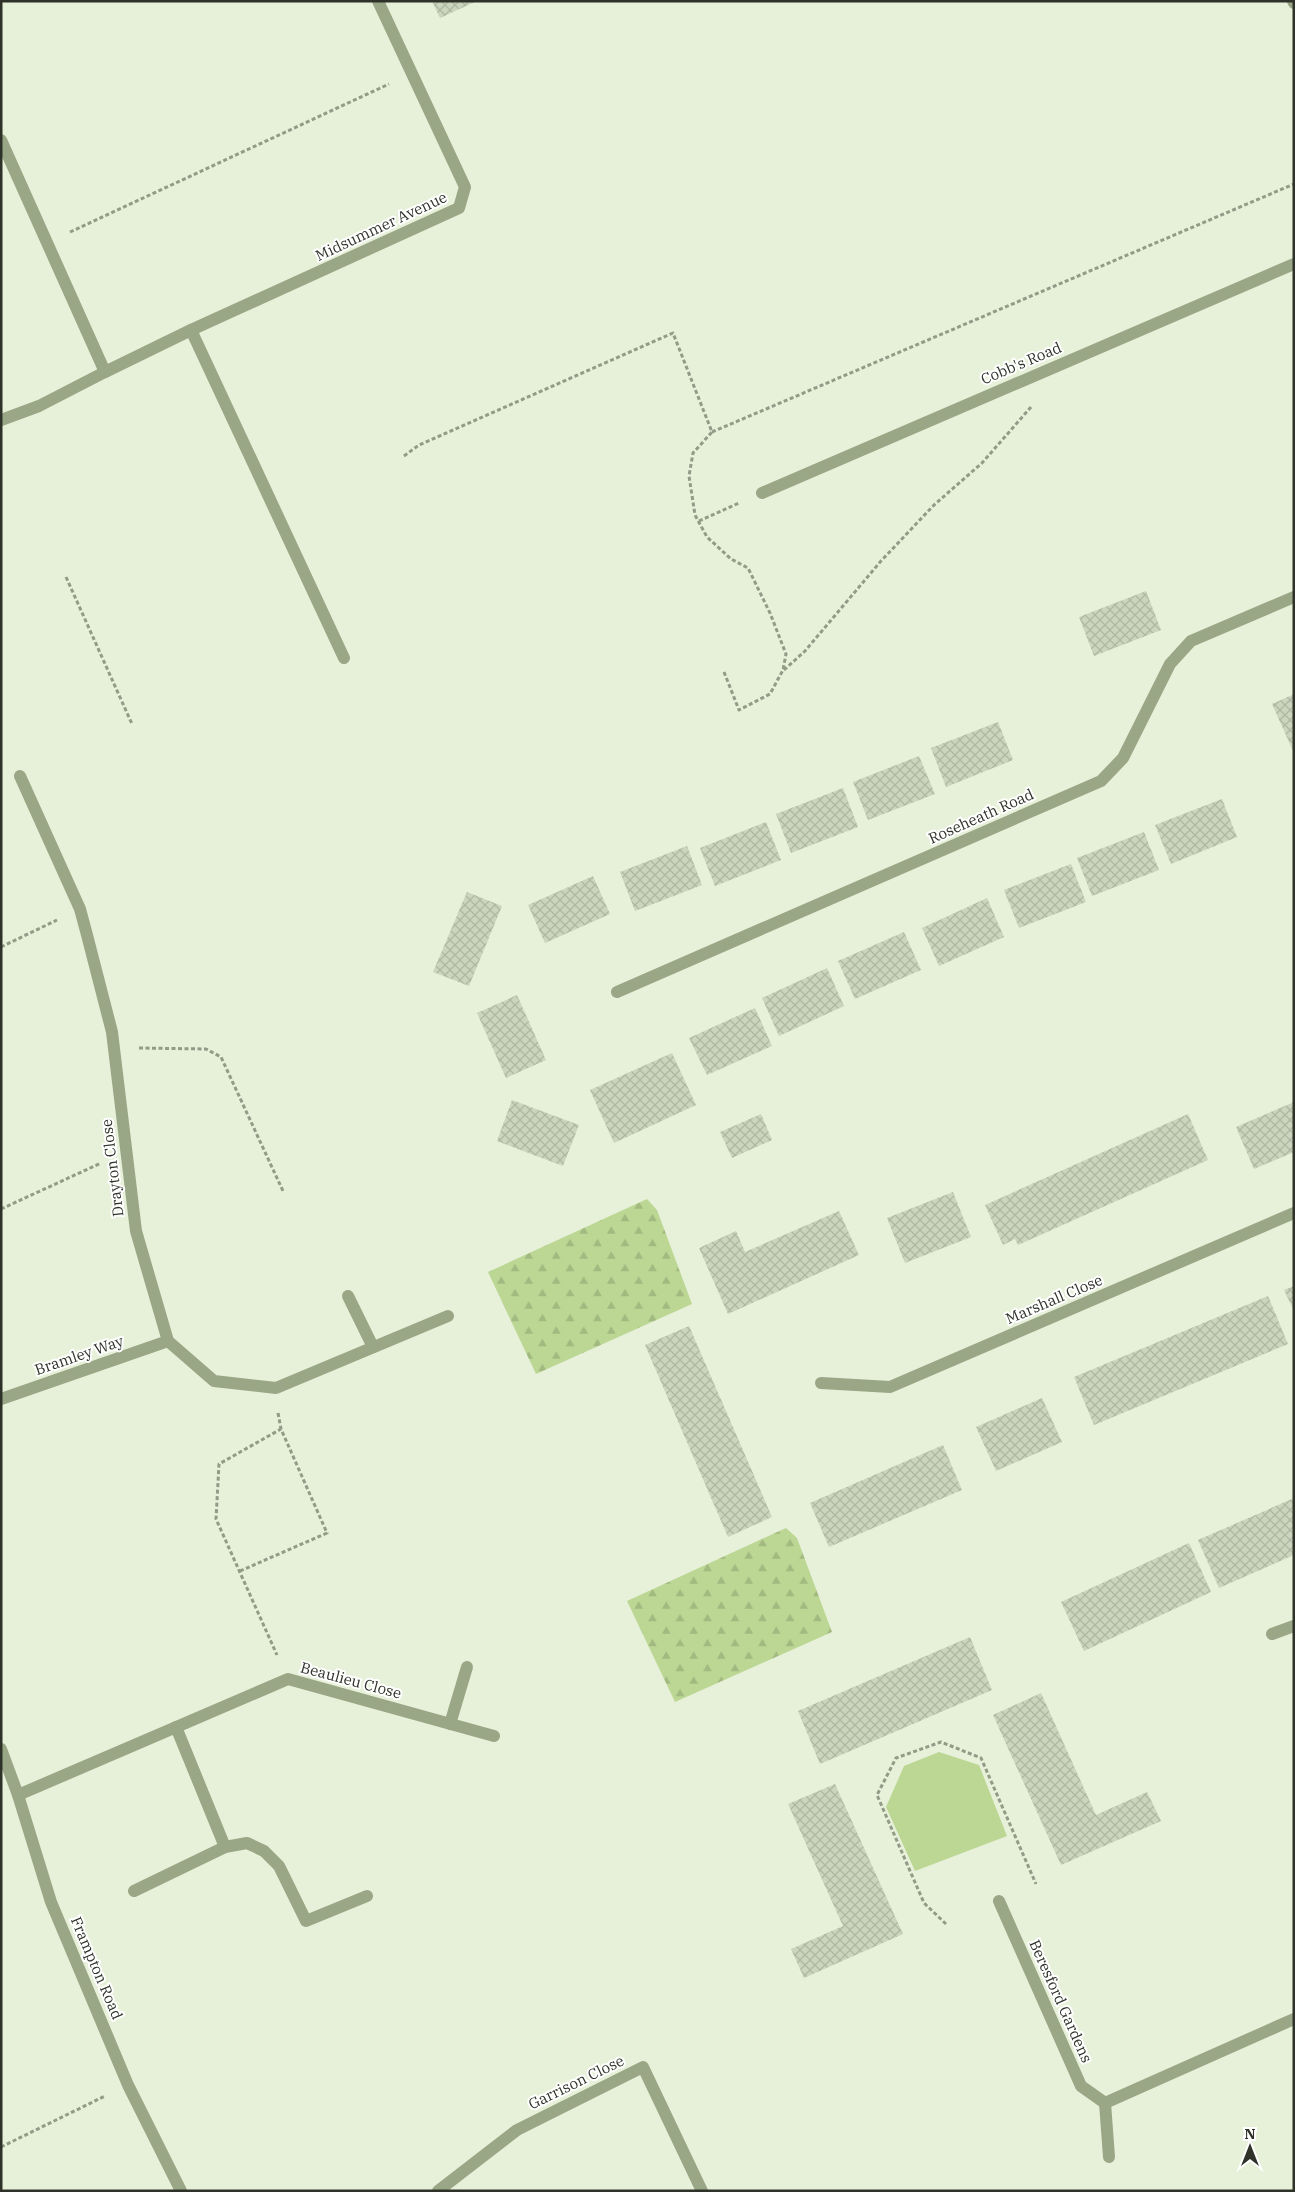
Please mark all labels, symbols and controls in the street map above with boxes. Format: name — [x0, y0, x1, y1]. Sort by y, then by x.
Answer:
street label: Midsummer Avenue — [312, 187, 450, 265]
street label: Cobb's Road — [978, 338, 1064, 388]
street label: Roseheath Road — [925, 784, 1037, 848]
street label: Drayton Close — [97, 1118, 127, 1218]
street label: Marshall Close — [1003, 1270, 1105, 1328]
street label: Bramley Way — [32, 1331, 126, 1379]
street label: Beaulieu Close — [298, 1657, 404, 1703]
street label: Frampton Road — [67, 1914, 127, 2022]
street label: Beresford Gardens — [1025, 1937, 1097, 2065]
street label: Garrison Close — [525, 2051, 627, 2113]
north arrow — [1225, 2122, 1275, 2172]
text: N — [1244, 2125, 1256, 2143]

